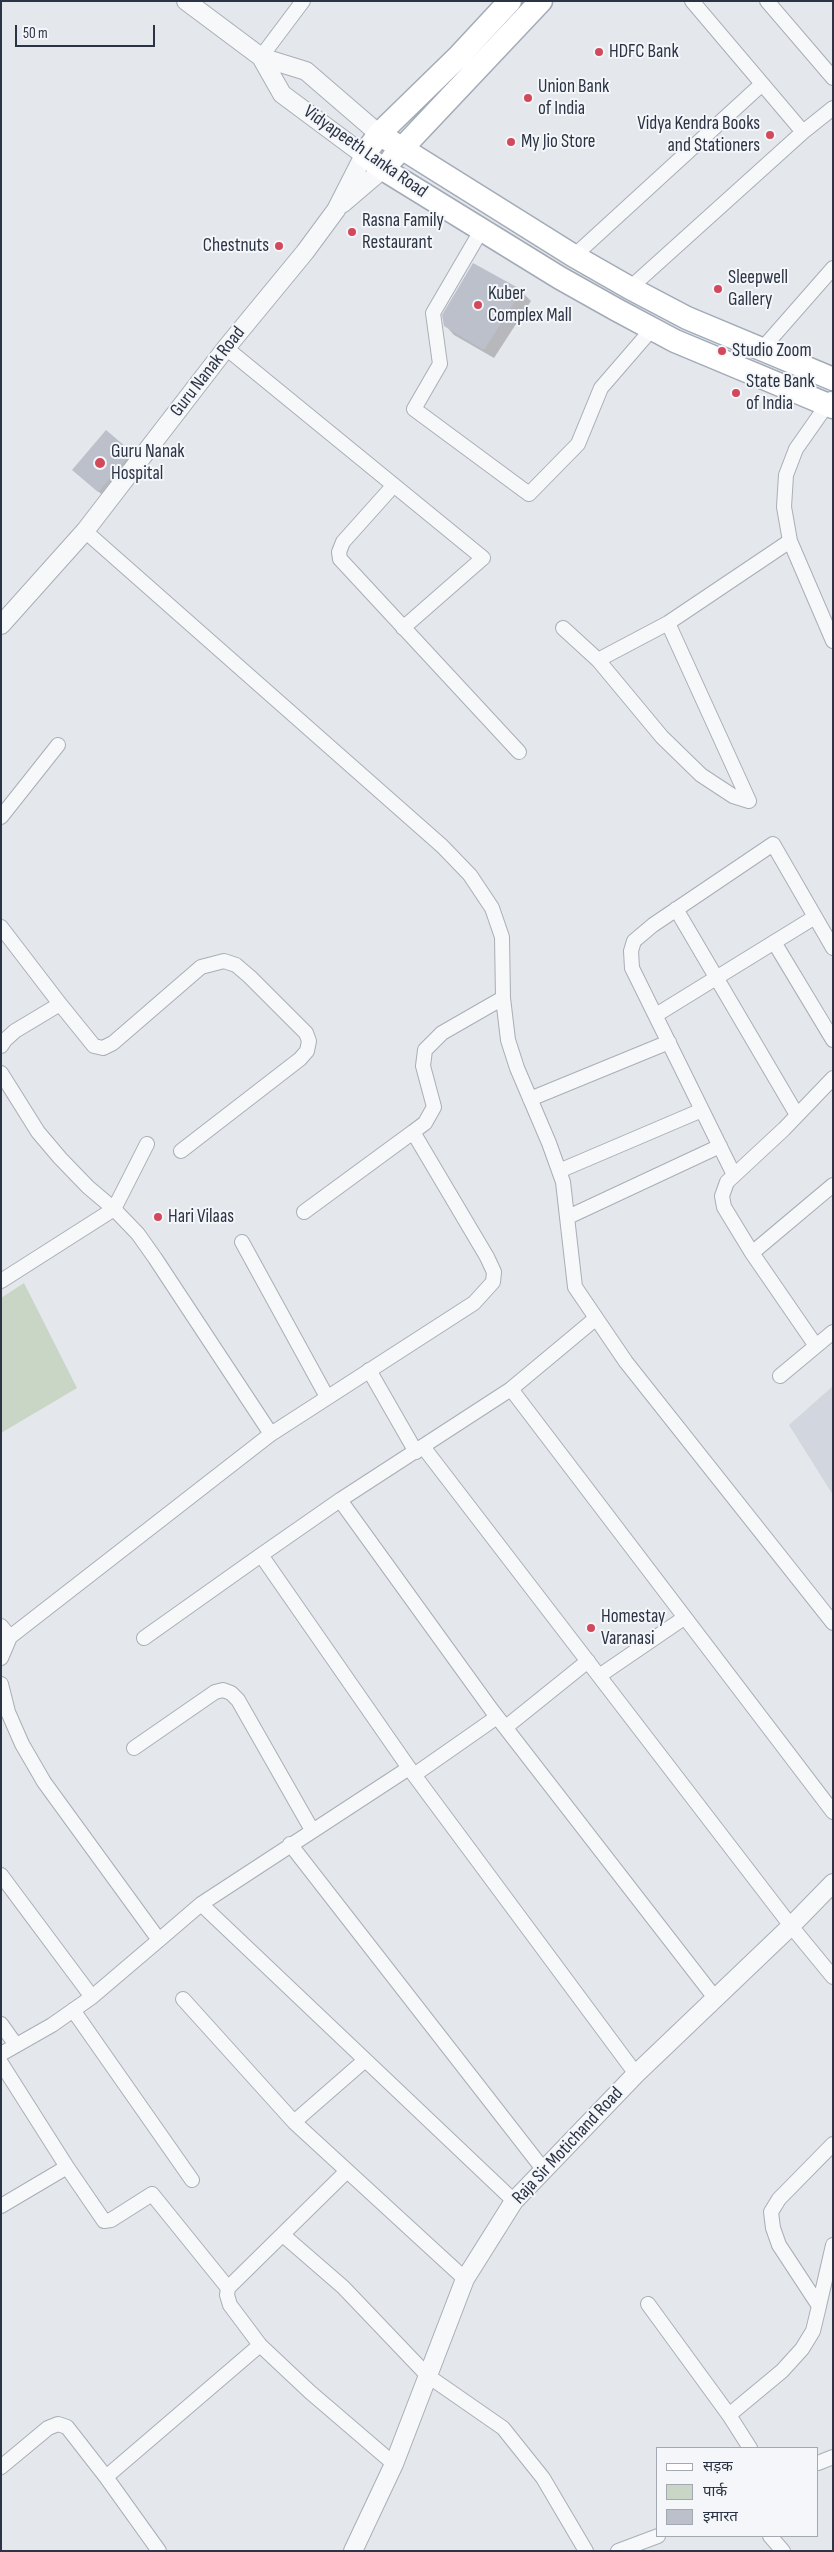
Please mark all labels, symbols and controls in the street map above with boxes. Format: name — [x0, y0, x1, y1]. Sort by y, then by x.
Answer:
scale bar — [18, 15, 158, 47]
text: 50 m — [23, 24, 48, 43]
place label: HDFC Bank — [609, 41, 679, 63]
marker: HDFC Bank — [593, 46, 605, 58]
place label: Union Bank of India — [538, 76, 609, 120]
marker: Union Bank of India — [522, 92, 534, 104]
street label: Vidyapeeth Lanka Road — [299, 101, 431, 203]
place label: Vidya Kendra Books and Stationers — [637, 113, 760, 157]
marker: Vidya Kendra Books and Stationers — [764, 129, 776, 141]
place label: My Jio Store — [521, 131, 595, 153]
marker: My Jio Store — [505, 136, 517, 148]
place label: Rasna Family Restaurant — [362, 210, 444, 254]
marker: Rasna Family Restaurant — [346, 226, 358, 238]
place label: Chestnuts — [203, 235, 269, 257]
marker: Chestnuts — [273, 240, 285, 252]
place label: Sleepwell Gallery — [728, 267, 788, 311]
place label: Kuber Complex Mall — [488, 283, 572, 327]
marker: Sleepwell Gallery — [712, 283, 724, 295]
marker: Kuber Complex Mall — [472, 299, 484, 311]
street label: Guru Nanak Road — [166, 322, 250, 422]
place label: Studio Zoom — [732, 340, 812, 362]
marker: Studio Zoom — [716, 345, 728, 357]
place label: State Bank of India — [746, 371, 815, 415]
marker: State Bank of India — [730, 387, 742, 399]
place label: Guru Nanak Hospital — [111, 441, 185, 485]
marker: Guru Nanak Hospital — [93, 456, 107, 470]
place label: Hari Vilaas — [168, 1206, 234, 1228]
marker: Hari Vilaas — [152, 1211, 164, 1223]
place label: Homestay Varanasi — [601, 1606, 665, 1650]
marker: Homestay Varanasi — [585, 1622, 597, 1634]
street label: Raja Sir Motichand Road — [508, 2083, 628, 2209]
legend — [656, 2447, 819, 2537]
text: सड़क — [703, 2457, 733, 2476]
text: पार्क — [703, 2482, 727, 2501]
text: इमारत — [703, 2507, 738, 2526]

